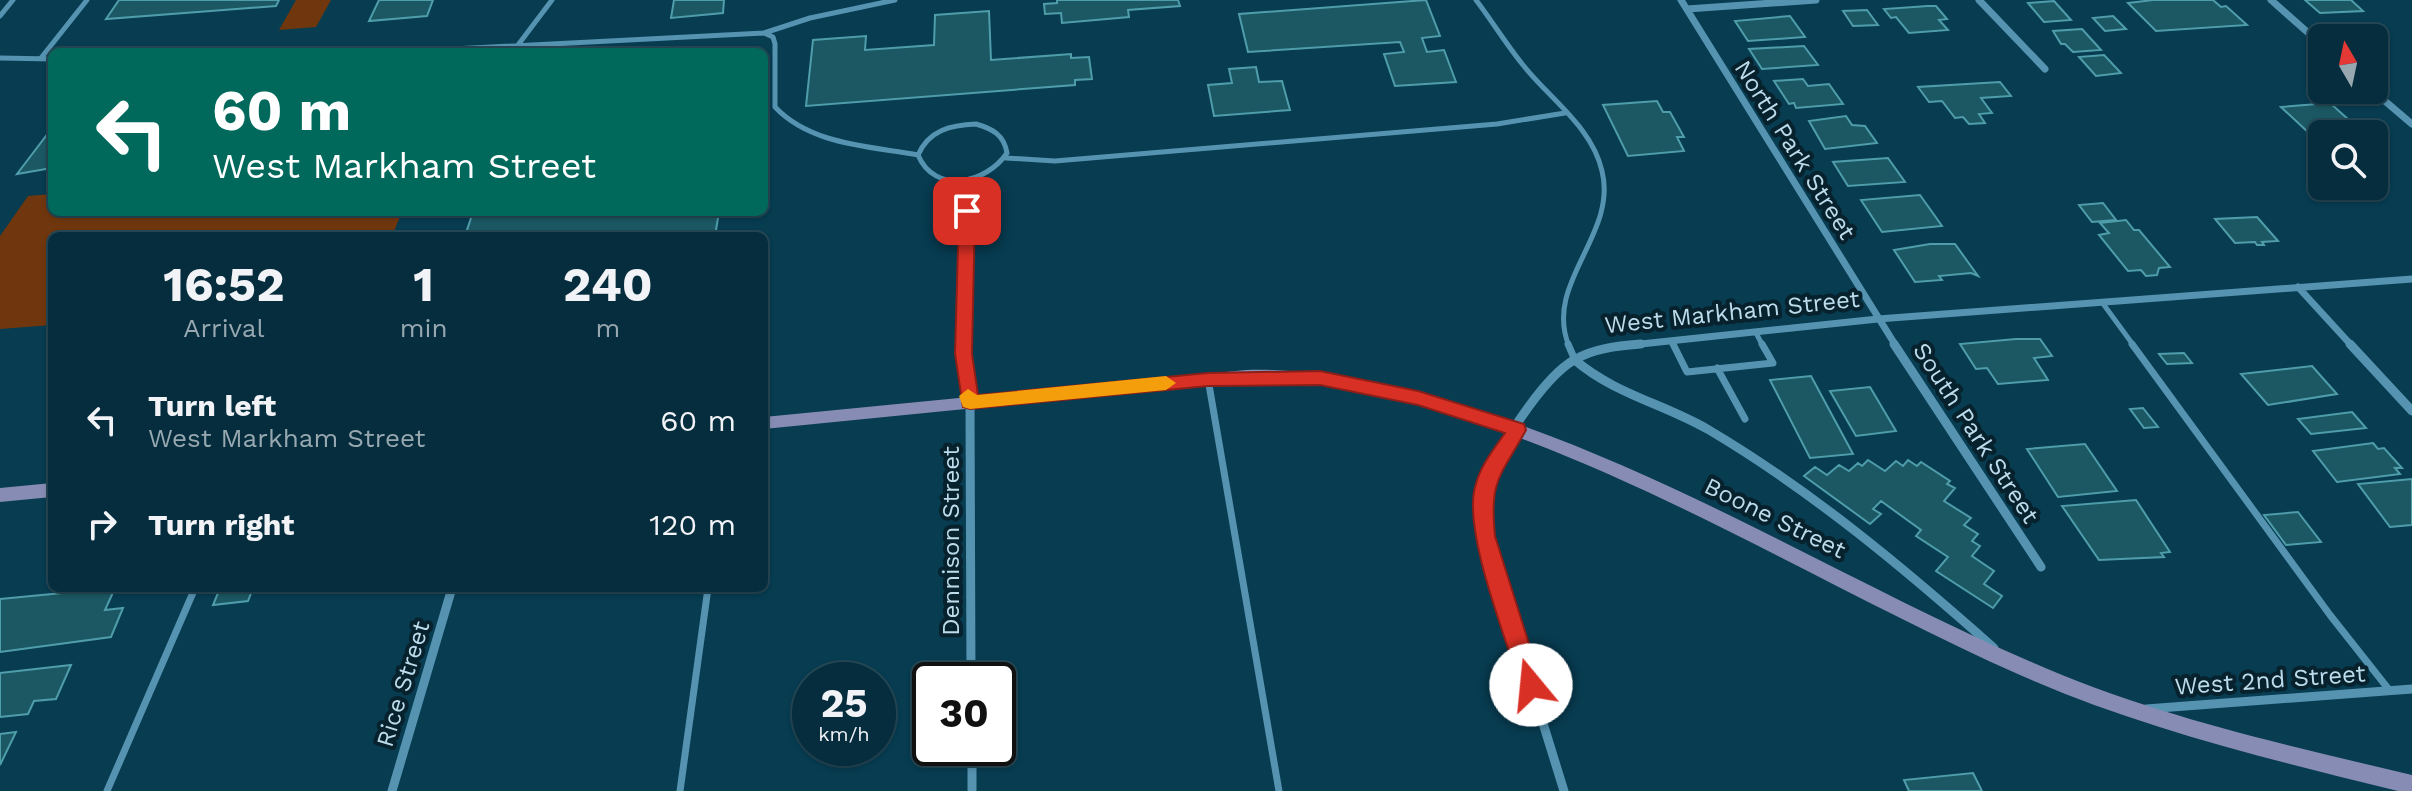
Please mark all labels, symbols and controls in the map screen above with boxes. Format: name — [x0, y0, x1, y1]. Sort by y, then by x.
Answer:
north arrow — [2308, 24, 2388, 104]
map controls — [2308, 24, 2388, 200]
street label: North Park Street — [1729, 55, 1861, 245]
text: 60 m — [212, 78, 351, 144]
icon: left — [80, 80, 184, 184]
button: search — [2308, 120, 2388, 200]
text: West Markham Street — [212, 145, 596, 187]
pin — [933, 177, 1001, 245]
icon: arrive — [945, 189, 989, 233]
text: 16:52 — [163, 256, 285, 313]
text: 1 — [413, 256, 434, 313]
text: 240 — [563, 256, 653, 313]
street label: West Markham Street — [1603, 285, 1861, 339]
text: Arrival — [183, 313, 264, 343]
text: min — [400, 313, 448, 343]
text: m — [595, 313, 620, 343]
street label: South Park Street — [1907, 338, 2045, 528]
text: Turn left — [148, 388, 276, 423]
icon: left — [80, 398, 124, 442]
text: 60 m — [660, 403, 736, 438]
text: West Markham Street — [148, 423, 425, 453]
street label: Dennison Street — [937, 446, 965, 636]
street label: Boone Street — [1700, 472, 1850, 564]
icon: right — [80, 502, 124, 546]
text: Turn right — [148, 507, 294, 542]
text: 120 m — [649, 507, 736, 542]
street label: Rice Street — [371, 618, 435, 750]
position arrow — [1489, 643, 1573, 727]
street label: West 2nd Street — [2174, 659, 2366, 701]
speed limit sign: 30 — [912, 662, 1016, 766]
text: 25 — [820, 680, 868, 727]
text: km/h — [818, 722, 870, 746]

